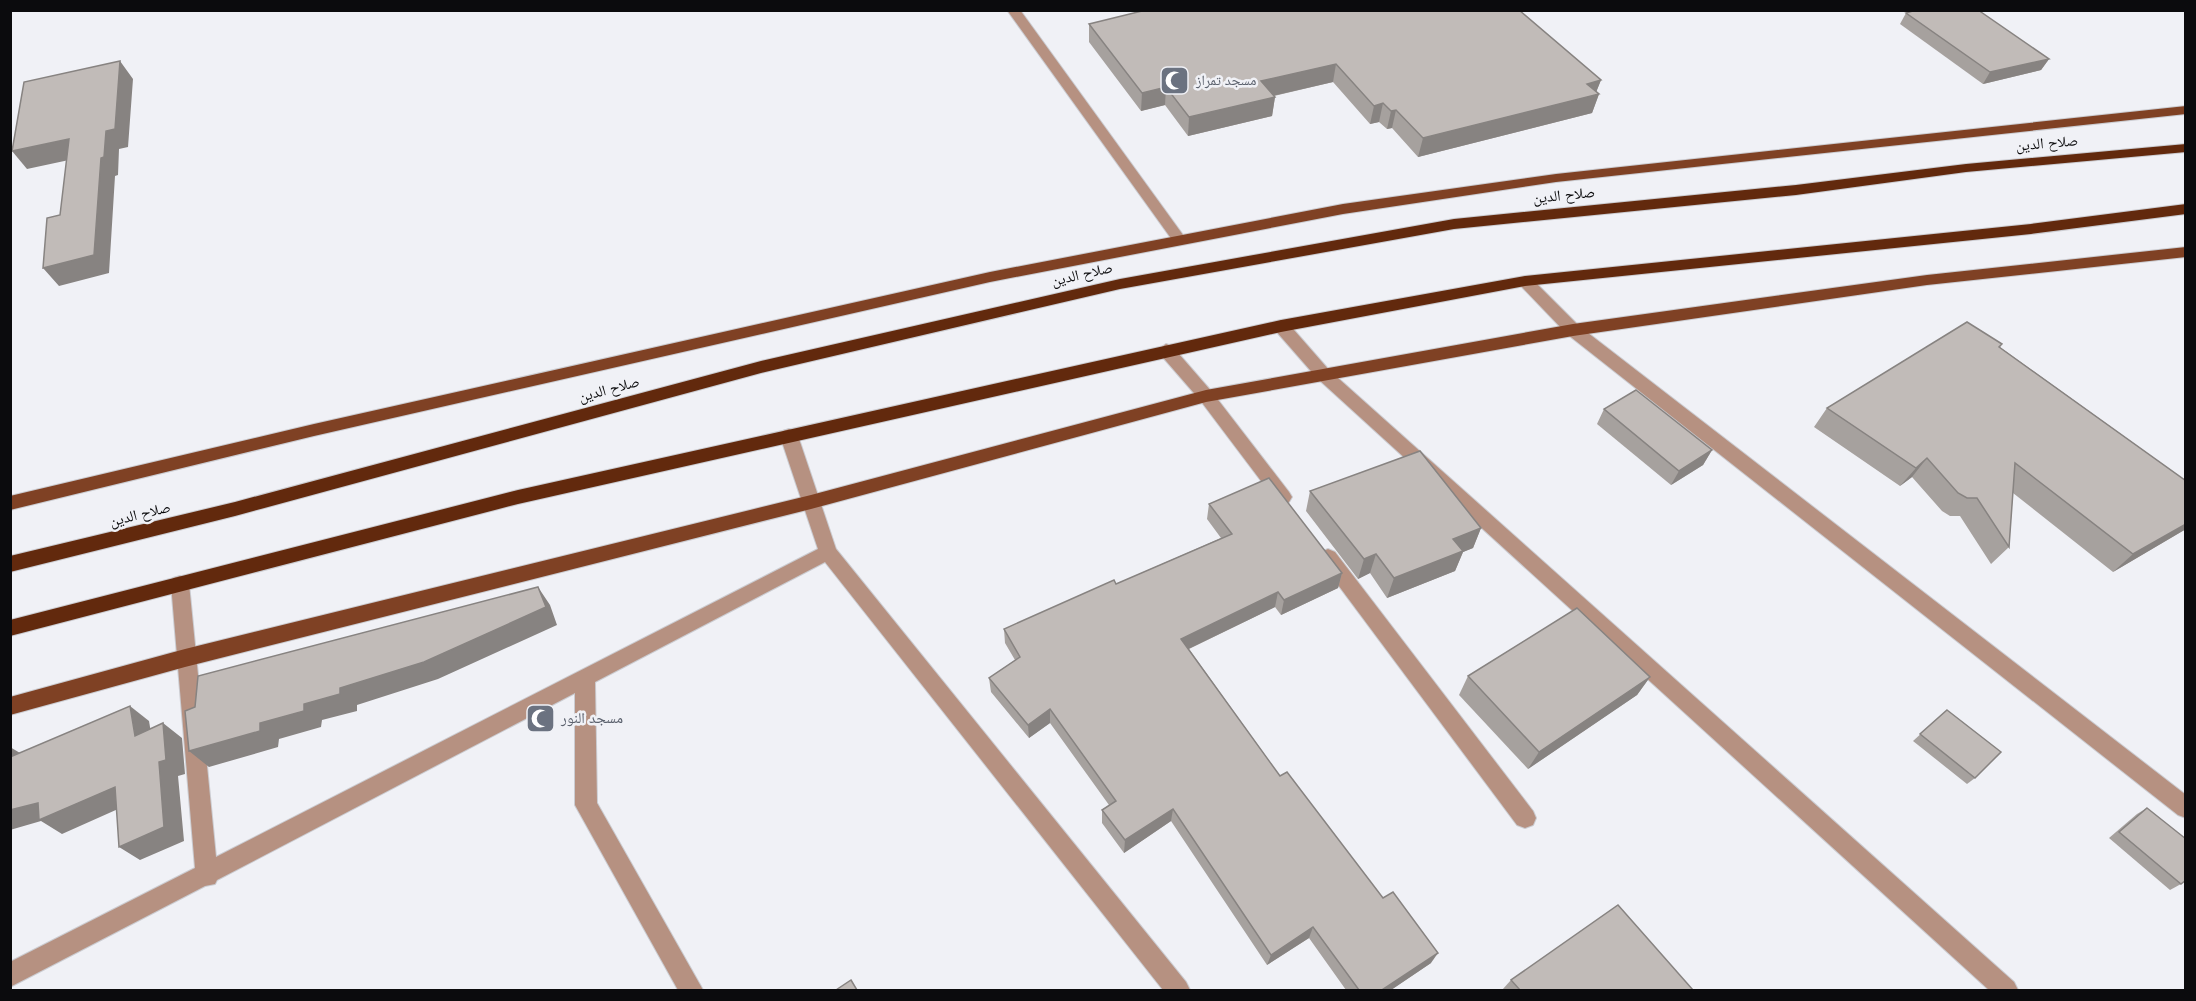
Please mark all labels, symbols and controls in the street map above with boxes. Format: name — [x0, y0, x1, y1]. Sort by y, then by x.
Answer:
mosque icon: مسجد تمراز — [1159, 64, 1191, 96]
place label: مسجد تمراز — [1195, 72, 1257, 89]
street label: صلاح الدين — [2015, 131, 2079, 156]
street label: صلاح الدين — [1532, 183, 1596, 208]
street label: صلاح الدين — [1050, 258, 1115, 291]
street label: صلاح الدين — [577, 372, 642, 407]
street label: صلاح الدين — [108, 498, 173, 531]
mosque icon: مسجد النور — [524, 702, 556, 734]
place label: مسجد النور — [560, 709, 623, 727]

